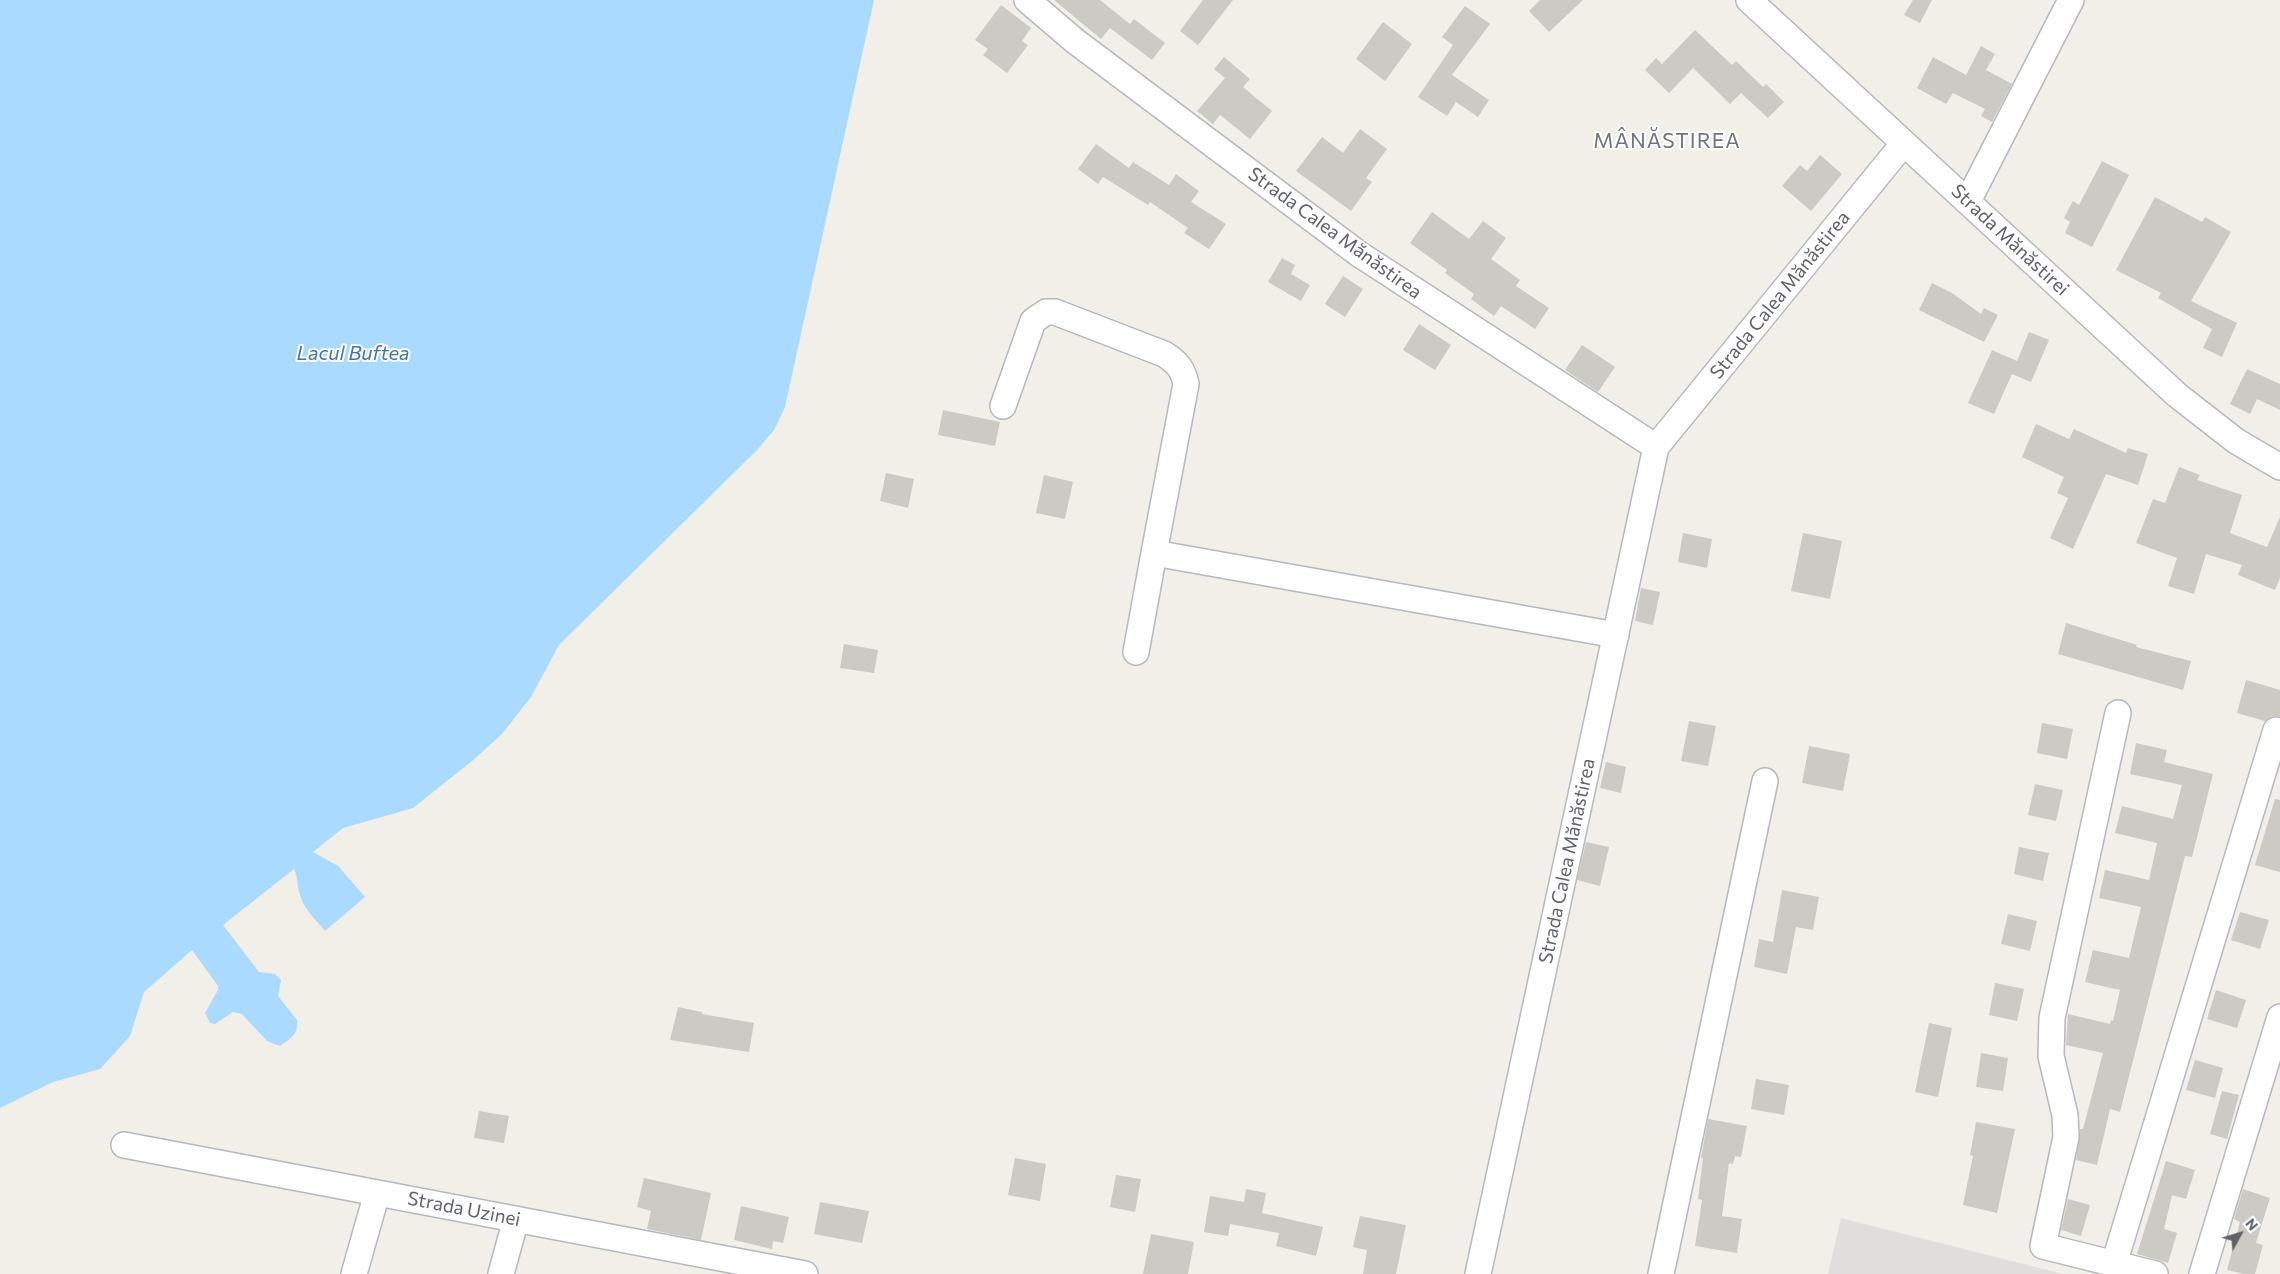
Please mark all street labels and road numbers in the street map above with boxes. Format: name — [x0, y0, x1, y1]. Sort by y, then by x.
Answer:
street label: Strada Calea Mănăstirea — [1244, 162, 1426, 304]
street label: Strada Mănăstirei — [1946, 180, 2074, 300]
street label: Strada Calea Mănăstirea — [1705, 207, 1855, 383]
street label: Strada Calea Mănăstirea — [1534, 756, 1600, 966]
street label: Strada Uzinei — [406, 1187, 522, 1231]

